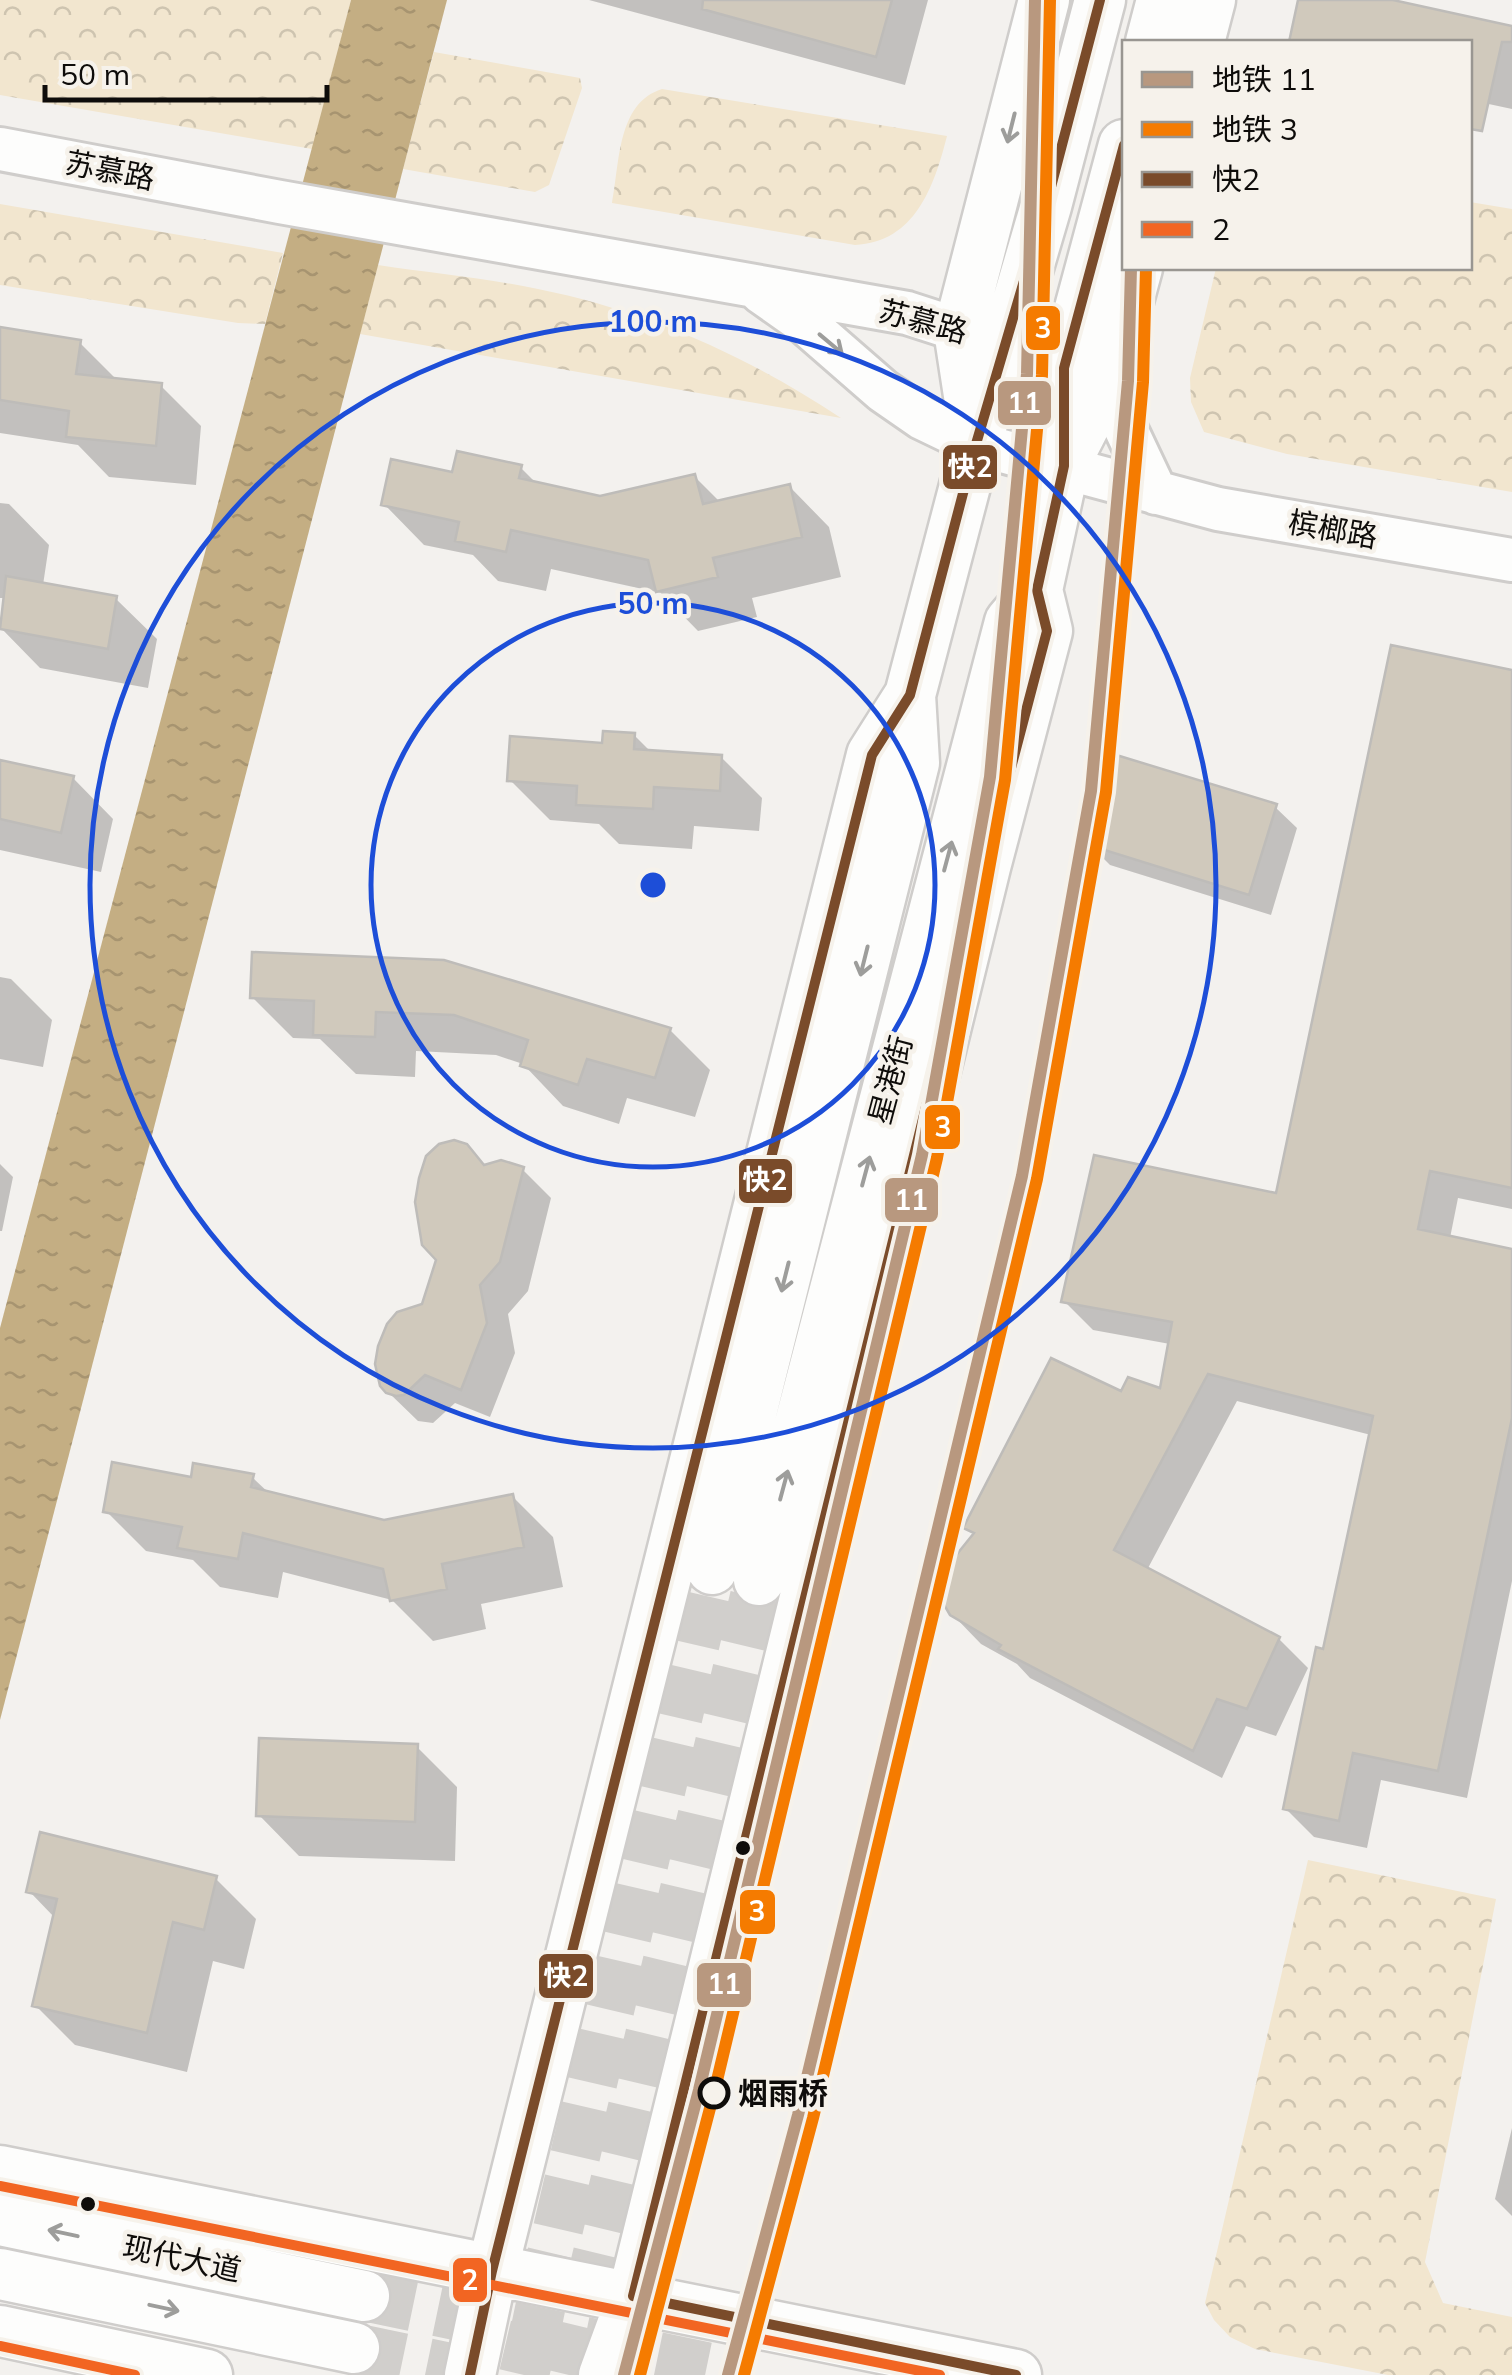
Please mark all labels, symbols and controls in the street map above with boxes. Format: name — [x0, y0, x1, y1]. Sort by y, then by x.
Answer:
scale bar — [45, 40, 328, 102]
legend — [1122, 40, 1472, 270]
text: 50 m — [60, 55, 130, 93]
text: 地铁 11 — [1212, 60, 1316, 98]
text: 地铁 3 — [1212, 110, 1298, 148]
one-way arrow — [1000, 112, 1019, 143]
street label: 苏慕路 — [62, 143, 158, 197]
text: 快2 — [1212, 160, 1260, 198]
text: 2 — [1212, 210, 1230, 248]
street label: 苏慕路 — [875, 291, 971, 351]
text: 100 m — [608, 302, 698, 340]
line badge: 3 — [1024, 304, 1062, 352]
text: 3 — [1035, 310, 1051, 345]
one-way arrow — [817, 333, 843, 355]
line badge: 11 — [996, 379, 1053, 427]
text: 11 — [1007, 385, 1041, 420]
line badge: 快2 — [941, 443, 999, 491]
text: 快2 — [948, 449, 992, 484]
street label: 槟榔路 — [1285, 502, 1381, 556]
text: 50 m — [617, 584, 689, 622]
one-way arrow — [940, 841, 959, 873]
centre of rings — [635, 867, 671, 903]
one-way arrow — [854, 944, 872, 976]
street label: 星港街 — [860, 1032, 920, 1128]
line badge: 3 — [923, 1103, 962, 1151]
text: 3 — [935, 1109, 951, 1144]
one-way arrow — [858, 1156, 877, 1187]
line badge: 快2 — [737, 1157, 794, 1205]
text: 快2 — [743, 1162, 787, 1197]
line badge: 11 — [883, 1176, 940, 1224]
text: 11 — [894, 1182, 928, 1217]
one-way arrow — [775, 1261, 794, 1292]
one-way arrow — [776, 1470, 794, 1502]
unlabelled marker — [733, 1838, 753, 1858]
line badge: 3 — [738, 1888, 777, 1936]
text: 3 — [749, 1893, 765, 1928]
line badge: 快2 — [537, 1952, 595, 2000]
text: 快2 — [544, 1958, 588, 1993]
line badge: 11 — [695, 1961, 753, 2009]
text: 11 — [707, 1966, 741, 2001]
place label: 烟雨桥 — [738, 2074, 828, 2112]
marker: 烟雨桥 — [699, 2078, 729, 2108]
unlabelled marker — [78, 2194, 98, 2214]
one-way arrow — [48, 2223, 80, 2241]
street label: 现代大道 — [119, 2227, 245, 2289]
line badge: 2 — [451, 2256, 489, 2304]
text: 2 — [462, 2262, 478, 2297]
one-way arrow — [147, 2300, 179, 2319]

